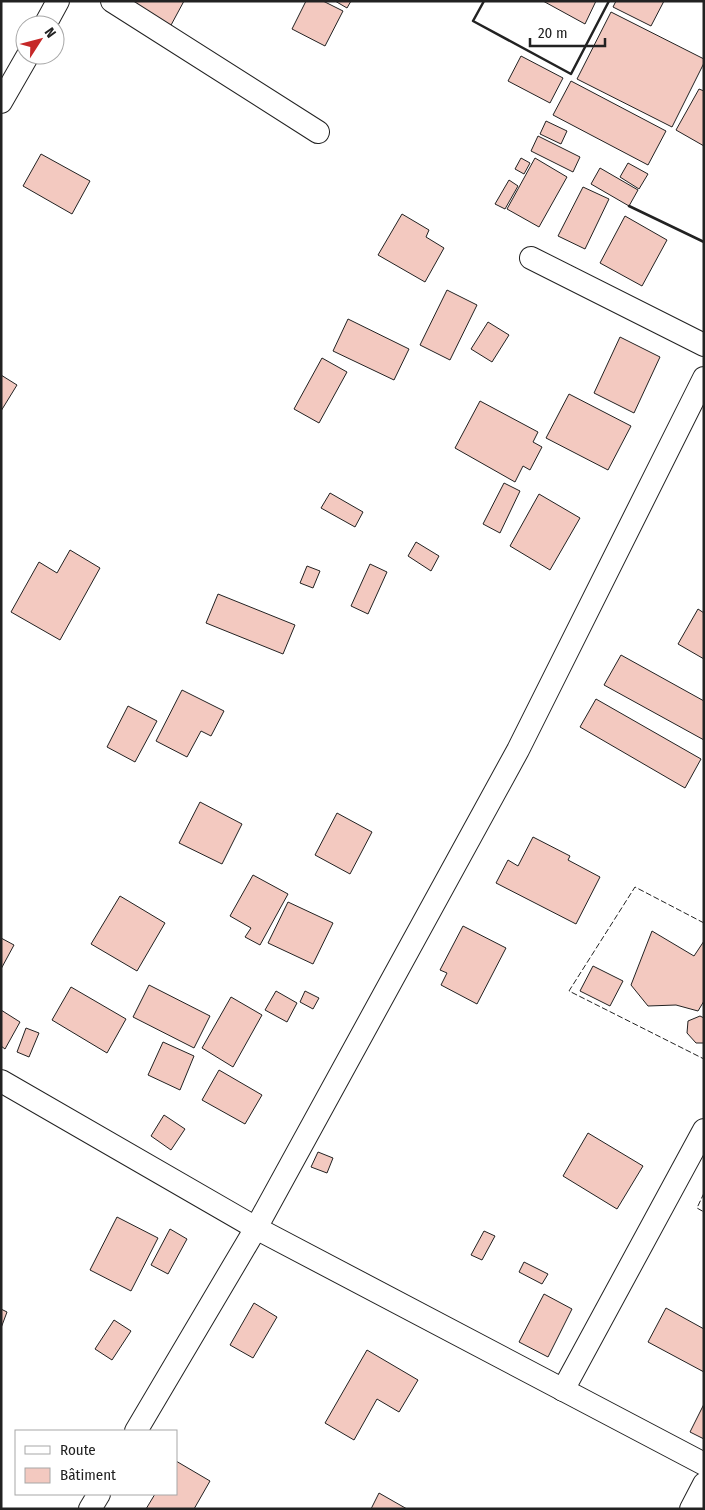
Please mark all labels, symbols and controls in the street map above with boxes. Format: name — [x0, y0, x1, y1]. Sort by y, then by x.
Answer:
north arrow — [15, 15, 65, 65]
scale bar — [530, 15, 605, 47]
text: N — [41, 24, 59, 41]
text: 20 m — [538, 24, 568, 42]
legend — [15, 1430, 178, 1495]
text: Route — [60, 1441, 96, 1459]
text: Bâtiment — [60, 1466, 116, 1484]

